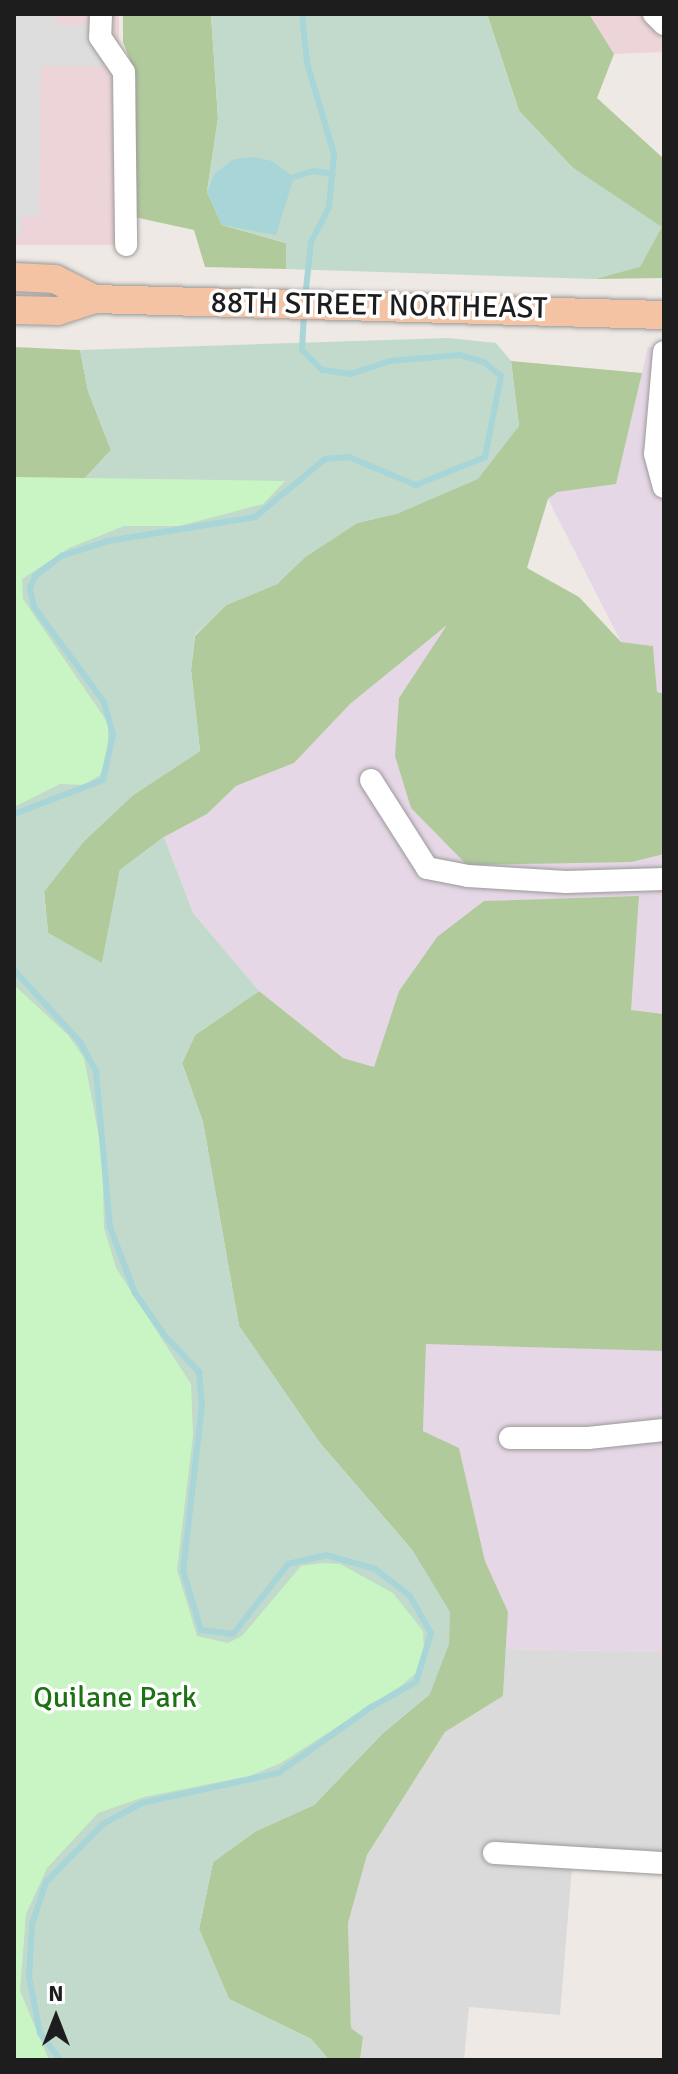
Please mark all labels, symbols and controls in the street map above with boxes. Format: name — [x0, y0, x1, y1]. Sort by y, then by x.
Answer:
street label: 88TH STREET NORTHEAST — [210, 285, 548, 327]
park label: Quilane Park — [33, 1680, 197, 1716]
north arrow — [16, 1978, 96, 2058]
text: N — [48, 1980, 64, 2007]

